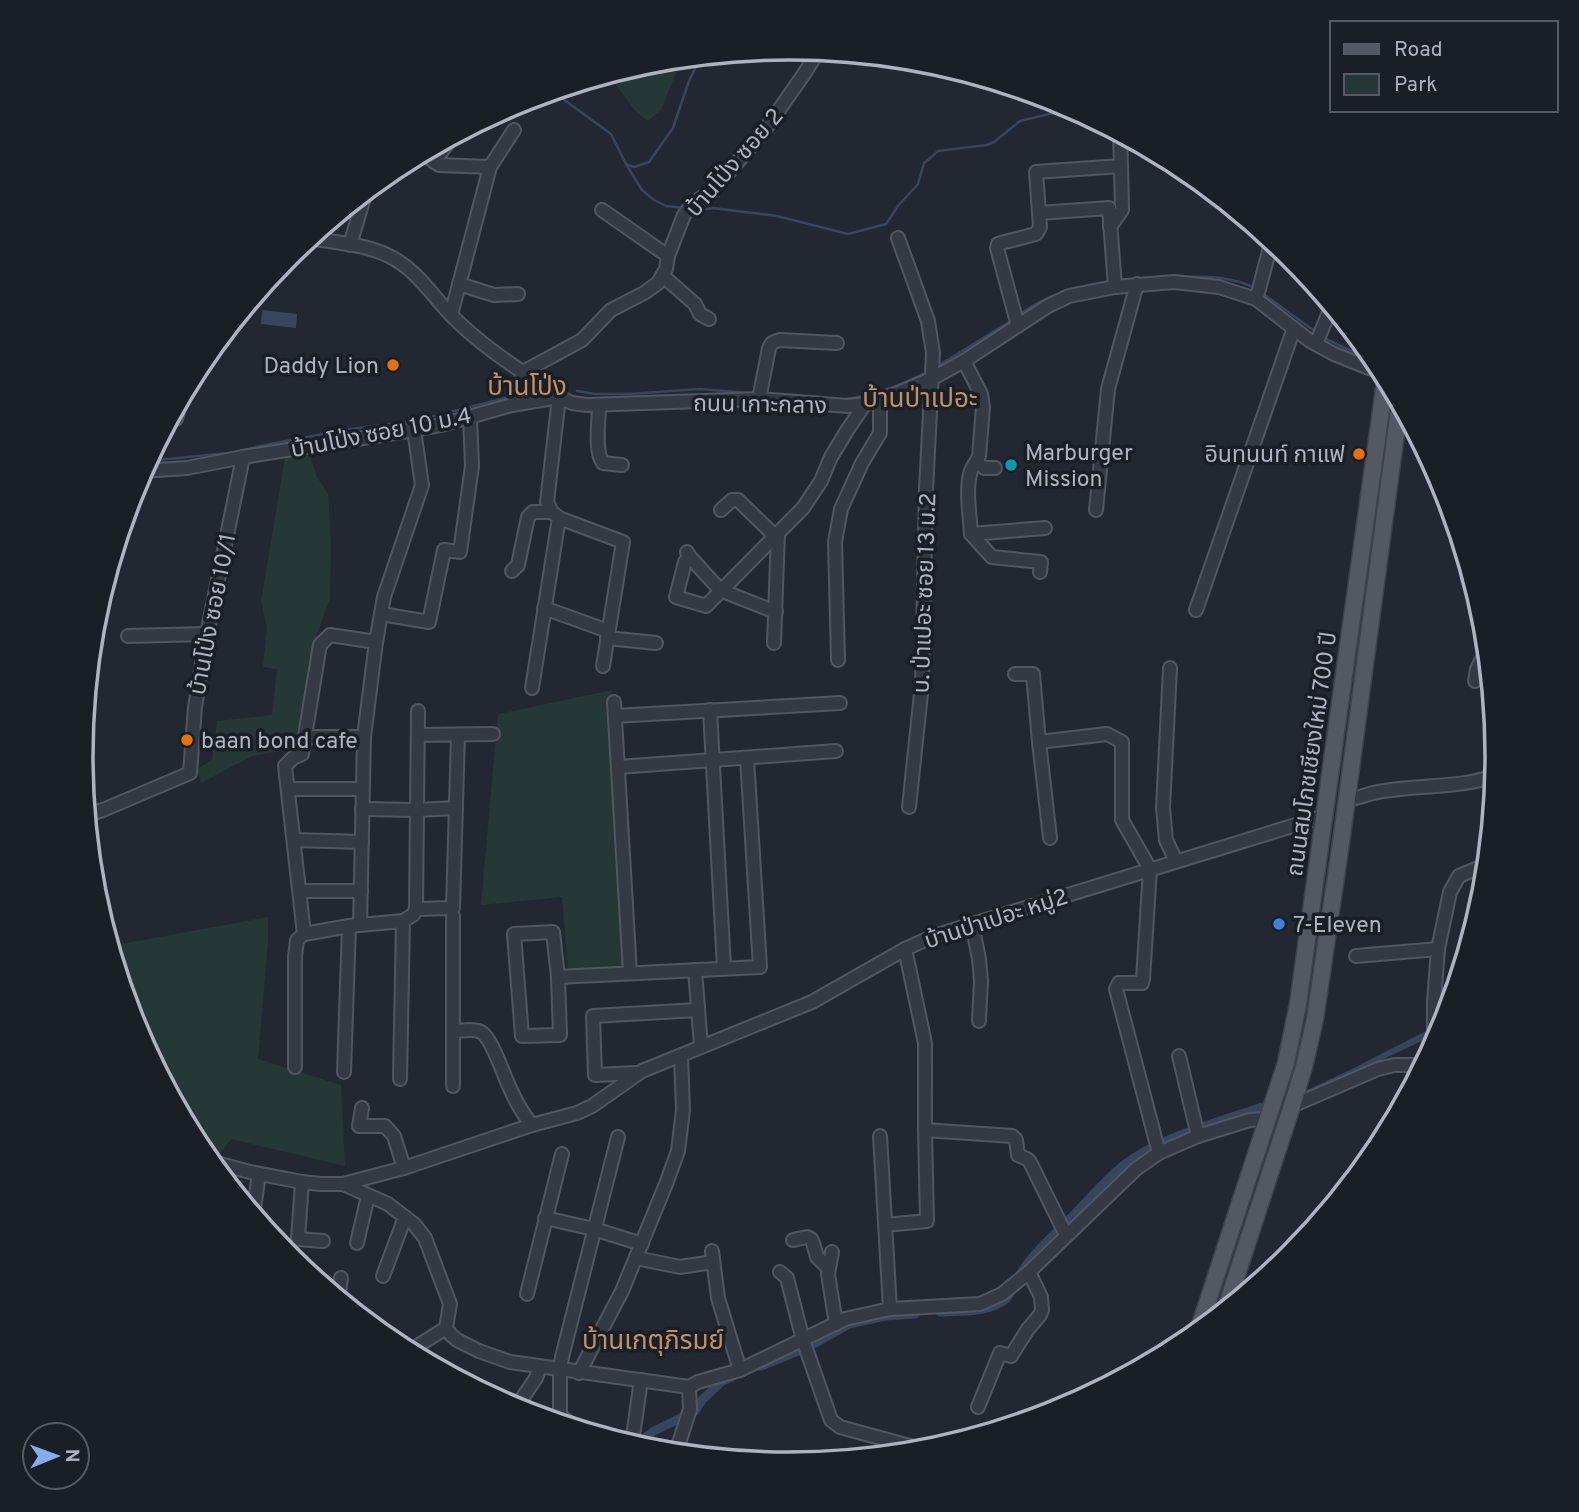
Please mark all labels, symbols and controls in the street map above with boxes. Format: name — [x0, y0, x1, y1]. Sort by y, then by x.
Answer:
legend — [1330, 21, 1558, 112]
text: Road — [1394, 37, 1443, 64]
text: Park — [1394, 72, 1437, 99]
street label: บ้านโป่ง ซอย 2 — [681, 103, 791, 224]
place label: Daddy Lion — [263, 353, 379, 382]
marker: Daddy Lion — [385, 357, 401, 373]
district label: บ้านโป่ง — [487, 372, 567, 405]
district label: บ้านป่าเปอะ — [862, 384, 978, 417]
street label: ถนน เกาะกลาง — [693, 391, 827, 422]
street label: บ้านโป่ง ซอย 10 ม.4 — [289, 403, 474, 466]
place label: Marburger Mission — [1025, 440, 1133, 495]
place label: อินทนนท์ กาแฟ — [1205, 442, 1345, 471]
marker: อินทนนท์ กาแฟ — [1351, 446, 1367, 462]
marker: Marburger Mission — [1003, 457, 1019, 473]
street label: บ. ป่าเปอะ ซอย 13 ม.2 — [909, 492, 944, 694]
street label: บ้านโป่ง ซอย 10/1 — [185, 531, 244, 698]
street label: ถนนสมโภชเชียงใหม่ 700 ปี — [1282, 630, 1345, 879]
place label: baan bond cafe — [201, 728, 358, 757]
marker: baan bond cafe — [179, 732, 195, 748]
street label: บ้านป่าเปอะ หมู่2 — [921, 884, 1072, 957]
place label: 7-Eleven — [1293, 912, 1382, 941]
marker: 7-Eleven — [1271, 916, 1287, 932]
district label: บ้านเกตุภิรมย์ — [582, 1326, 724, 1359]
north arrow — [21, 1421, 91, 1491]
text: N — [59, 1449, 83, 1463]

